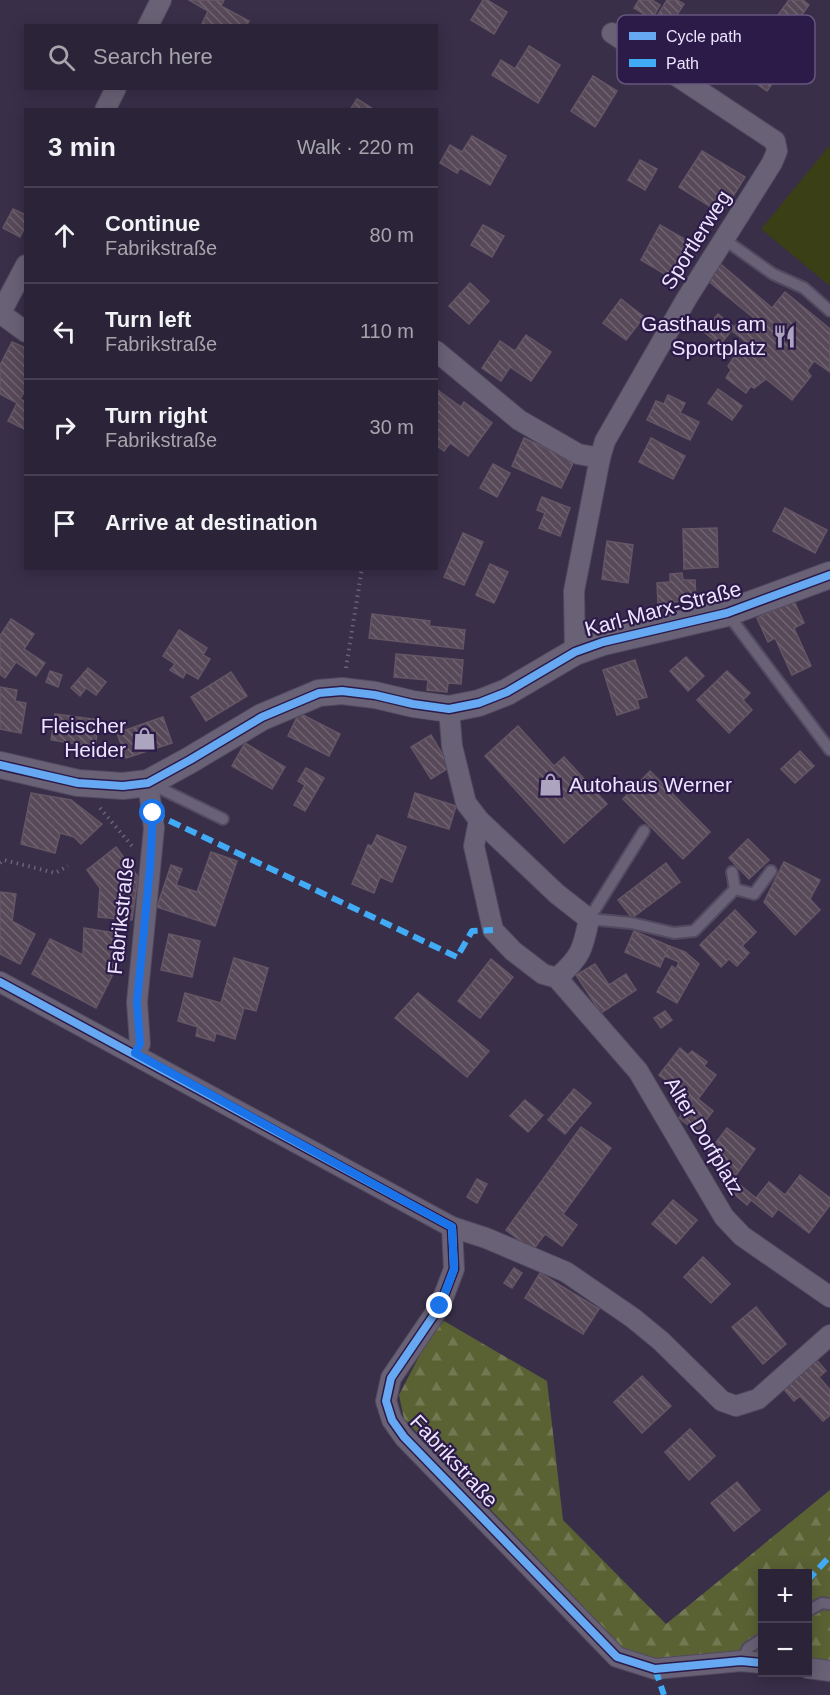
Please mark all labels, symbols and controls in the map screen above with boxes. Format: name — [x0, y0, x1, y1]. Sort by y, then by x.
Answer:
legend — [617, 15, 815, 84]
search box — [24, 24, 438, 90]
text: Cycle path — [666, 28, 742, 45]
icon: search — [45, 41, 78, 74]
text: Search here — [93, 44, 213, 69]
text: Path — [666, 55, 699, 72]
text: 3 min — [48, 132, 116, 162]
text: Walk · 220 m — [297, 136, 414, 158]
street label: Sportlerweg — [656, 186, 735, 293]
text: Continue — [105, 211, 200, 236]
icon: ahead — [48, 219, 81, 252]
text: 80 m — [370, 224, 414, 246]
text: Fabrikstraße — [105, 237, 217, 259]
text: Turn left — [105, 307, 191, 332]
place label: Gasthaus am Sportplatz — [641, 312, 766, 359]
icon: left — [48, 315, 81, 348]
text: 110 m — [360, 320, 414, 342]
restaurant icon: Gasthaus am Sportplatz — [771, 323, 797, 349]
text: Fabrikstraße — [105, 333, 217, 355]
text: Turn right — [105, 403, 207, 428]
icon: right — [48, 411, 81, 444]
text: 30 m — [370, 416, 414, 438]
text: Fabrikstraße — [105, 429, 217, 451]
icon: arrive — [48, 507, 81, 540]
text: Arrive at destination — [105, 510, 318, 535]
street label: Karl-Marx-Straße — [582, 577, 744, 640]
place label: Fleischer Heider — [41, 714, 126, 761]
shop icon: Fleischer Heider — [131, 725, 157, 751]
shop icon: Autohaus Werner — [538, 772, 564, 798]
place label: Autohaus Werner — [569, 773, 732, 796]
route start — [139, 799, 165, 825]
street label: Fabrikstraße — [103, 856, 138, 976]
street label: Alter Dorfplatz — [660, 1073, 749, 1199]
route end — [426, 1292, 452, 1318]
street label: Fabrikstraße — [406, 1410, 503, 1512]
map controls — [758, 1569, 812, 1677]
button: + — [758, 1569, 812, 1623]
button: − — [758, 1623, 812, 1677]

